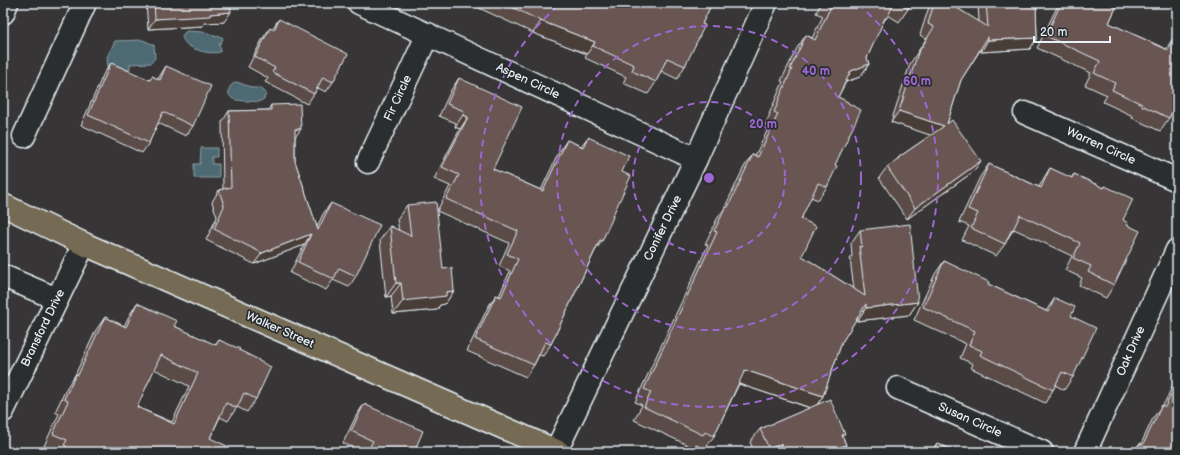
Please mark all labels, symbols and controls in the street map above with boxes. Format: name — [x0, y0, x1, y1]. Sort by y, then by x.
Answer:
scale bar — [1034, 18, 1110, 44]
text: 20 m — [1040, 25, 1067, 40]
street label: Aspen Circle — [494, 60, 562, 102]
text: 40 m — [802, 64, 830, 79]
street label: Fir Circle — [381, 73, 415, 123]
text: 60 m — [903, 74, 931, 89]
text: 20 m — [749, 117, 777, 132]
street label: Warren Circle — [1064, 124, 1138, 168]
centre of rings — [702, 171, 716, 185]
street label: Conifer Drive — [641, 193, 685, 263]
street label: Bransford Drive — [18, 287, 68, 369]
street label: Walker Street — [244, 308, 317, 352]
street label: Oak Drive — [1113, 324, 1149, 378]
street label: Susan Circle — [936, 399, 1004, 441]

